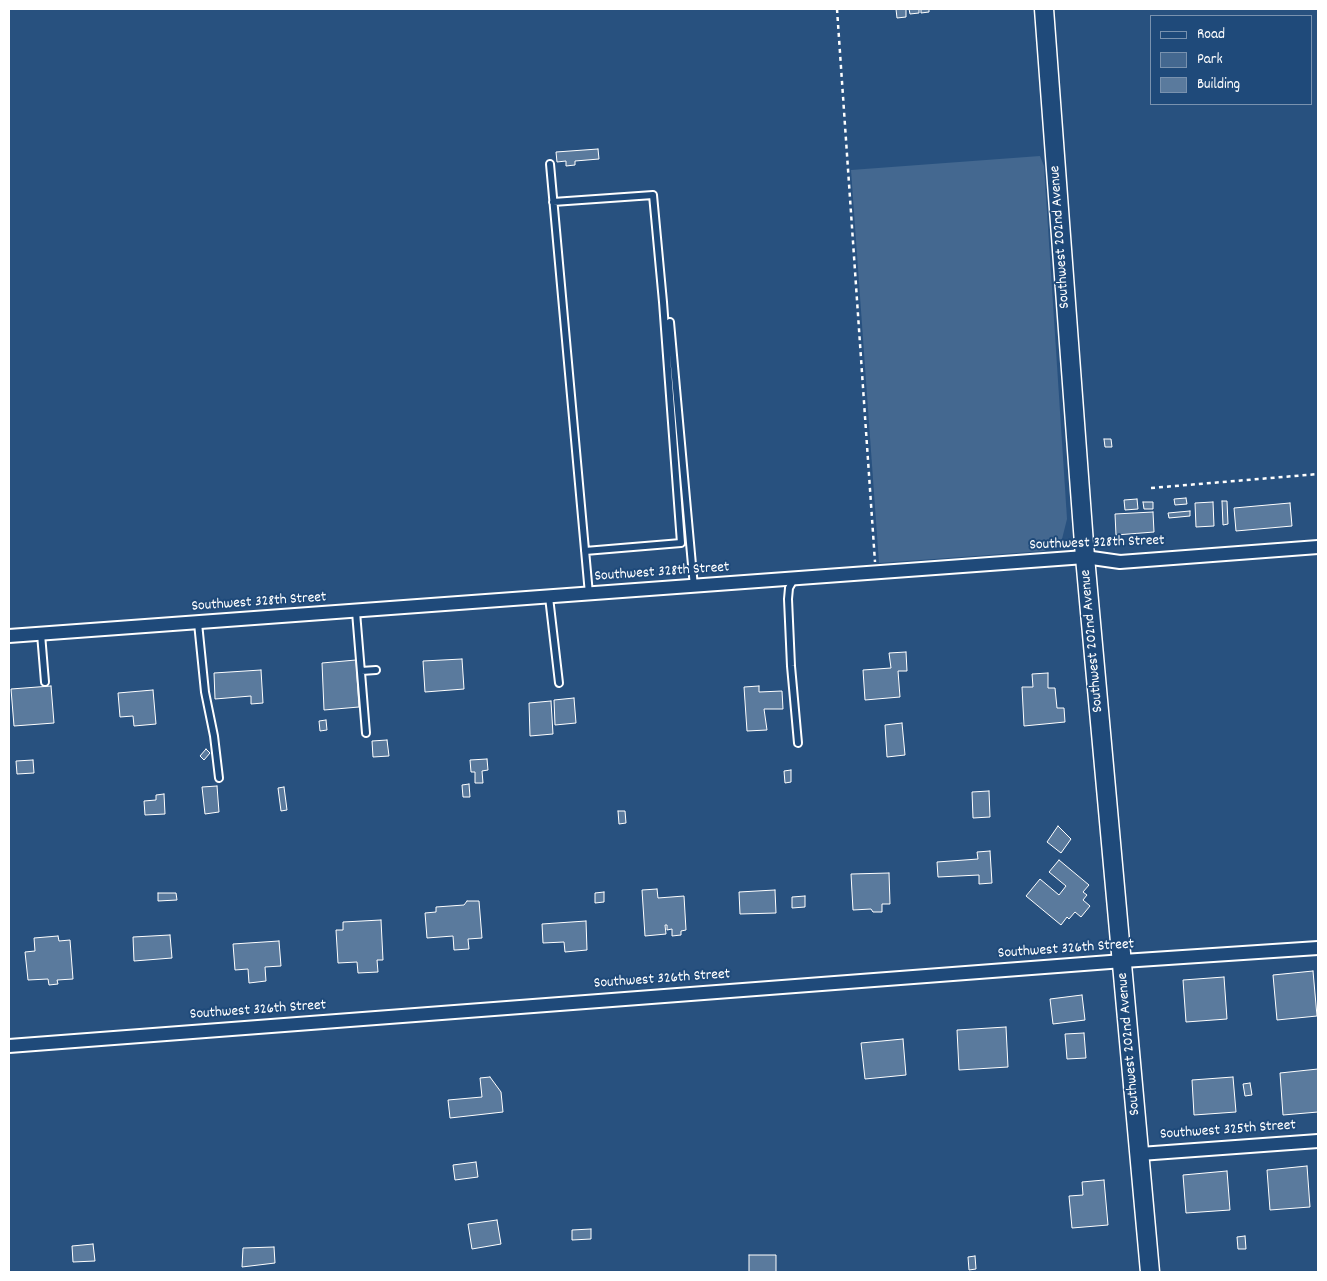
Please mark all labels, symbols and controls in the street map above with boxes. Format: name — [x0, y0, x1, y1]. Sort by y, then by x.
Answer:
legend — [1150, 15, 1312, 105]
text: Road — [1197, 24, 1225, 46]
text: Park — [1197, 49, 1223, 71]
text: Building — [1197, 74, 1240, 96]
street label: Southwest 202nd Avenue — [1047, 165, 1075, 309]
street label: Southwest 328th Street — [1029, 533, 1165, 555]
street label: Southwest 328th Street — [594, 559, 730, 587]
street label: Southwest 202nd Avenue — [1078, 569, 1108, 713]
street label: Southwest 328th Street — [191, 589, 327, 617]
street label: Southwest 326th Street — [997, 936, 1135, 964]
street label: Southwest 326th Street — [593, 966, 731, 994]
street label: Southwest 202nd Avenue — [1115, 972, 1145, 1116]
street label: Southwest 326th Street — [189, 997, 327, 1025]
street label: Southwest 325th Street — [1159, 1117, 1297, 1145]

